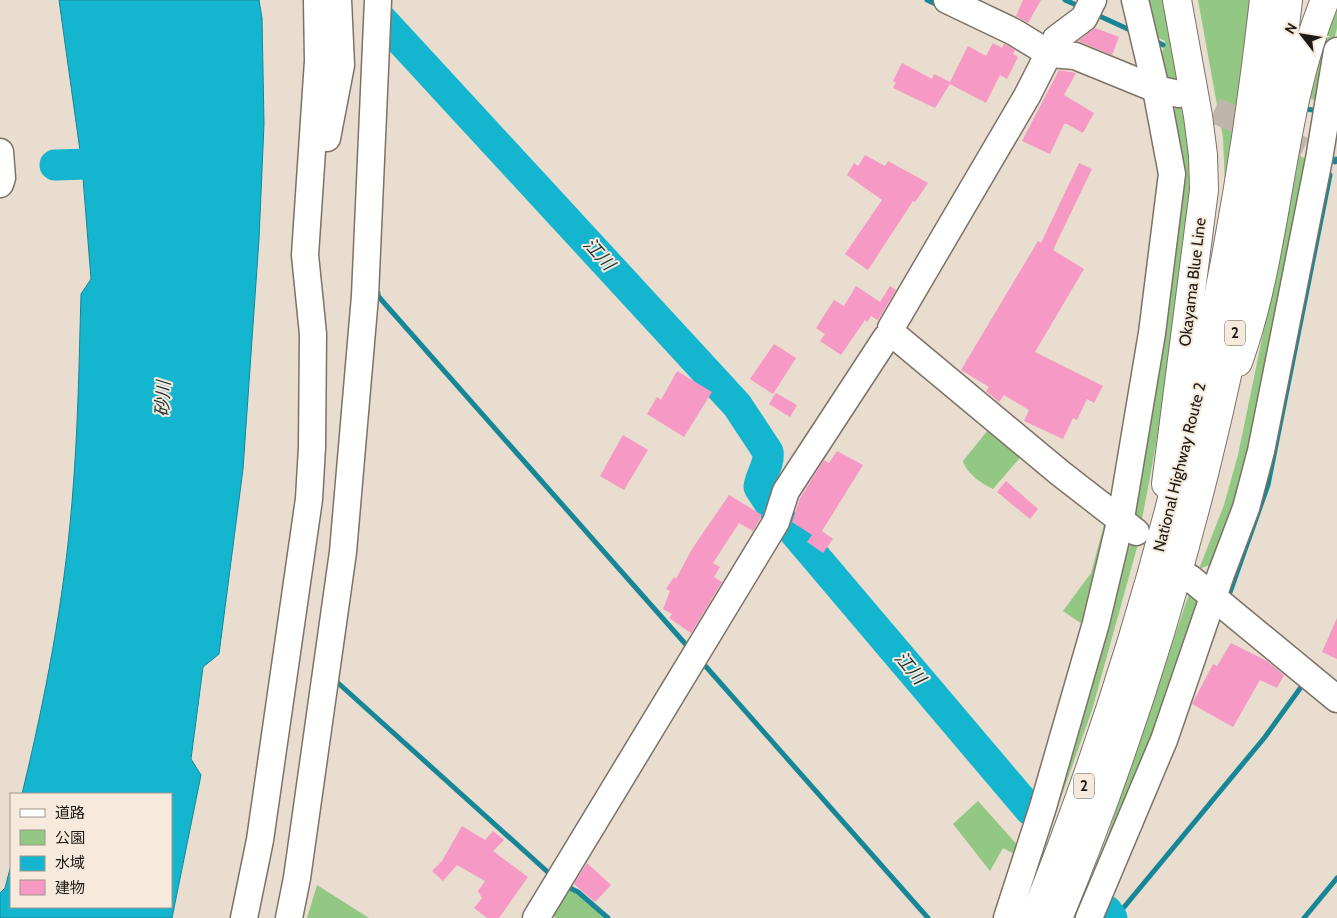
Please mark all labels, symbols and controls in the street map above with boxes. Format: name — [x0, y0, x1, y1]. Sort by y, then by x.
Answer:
north arrow — [1277, 10, 1327, 60]
text: N — [1281, 19, 1301, 37]
street label: Okayama Blue Line — [1175, 217, 1210, 348]
water label: 江川 — [579, 233, 621, 276]
road number: 2 — [1225, 320, 1245, 346]
water label: 砂川 — [151, 378, 175, 418]
street label: National Highway Route 2 — [1149, 380, 1210, 554]
water label: 江川 — [890, 647, 931, 690]
road number: 2 — [1074, 774, 1094, 798]
legend — [10, 793, 172, 908]
text: 道路 — [55, 804, 85, 822]
text: 公園 — [55, 829, 85, 847]
text: 水域 — [55, 854, 85, 872]
text: 建物 — [55, 879, 85, 897]

